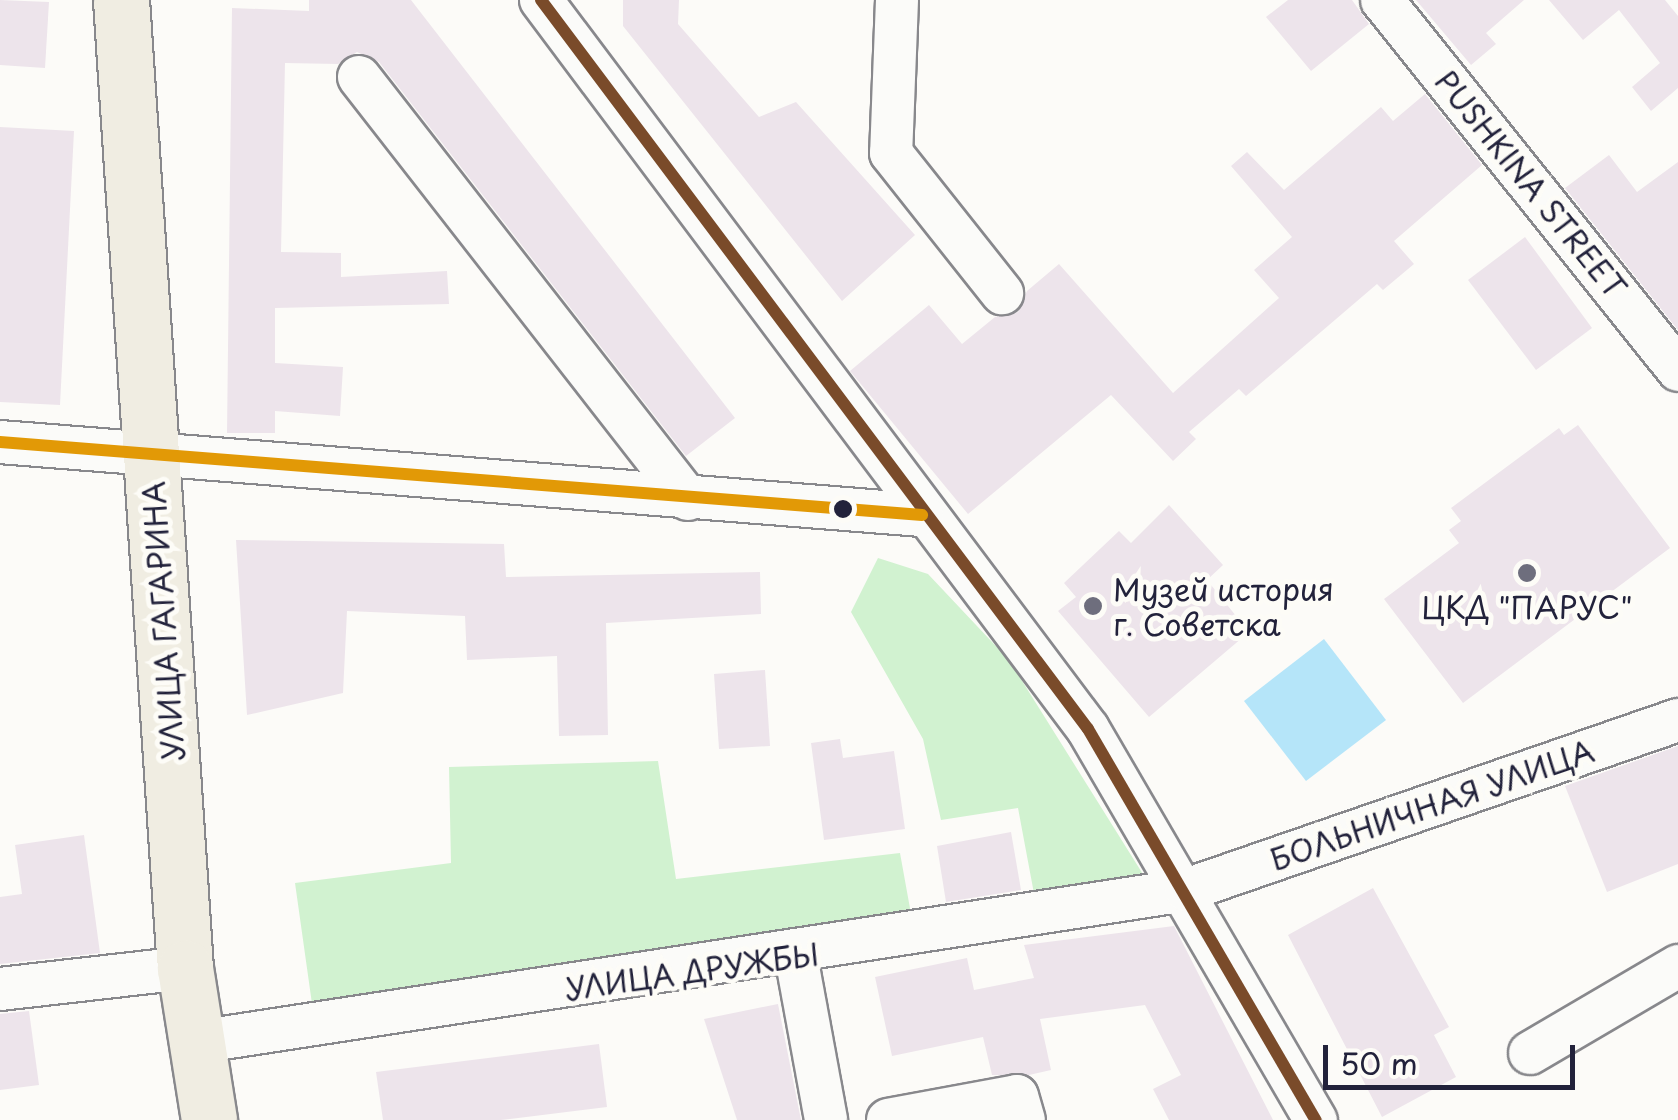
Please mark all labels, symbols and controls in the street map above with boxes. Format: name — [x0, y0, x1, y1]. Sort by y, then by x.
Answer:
street label: PUSHKINA STREET — [1427, 62, 1635, 306]
street label: УЛИЦА ГАГАРИНА — [135, 479, 191, 763]
unlabelled marker — [833, 499, 853, 519]
marker: ЦКД "ПАРУС" — [1516, 562, 1538, 584]
place label: Музей история г. Советска — [1113, 571, 1334, 642]
place label: ЦКД "ПАРУС" — [1420, 589, 1634, 625]
marker: Музей история г. Советска — [1082, 595, 1104, 617]
street label: БОЛЬНИЧНАЯ УЛИЦА — [1266, 733, 1598, 877]
street label: УЛИЦА ДРУЖБЫ — [561, 935, 823, 1007]
scale bar — [1328, 1025, 1580, 1087]
text: 50 m — [1340, 1040, 1418, 1085]

